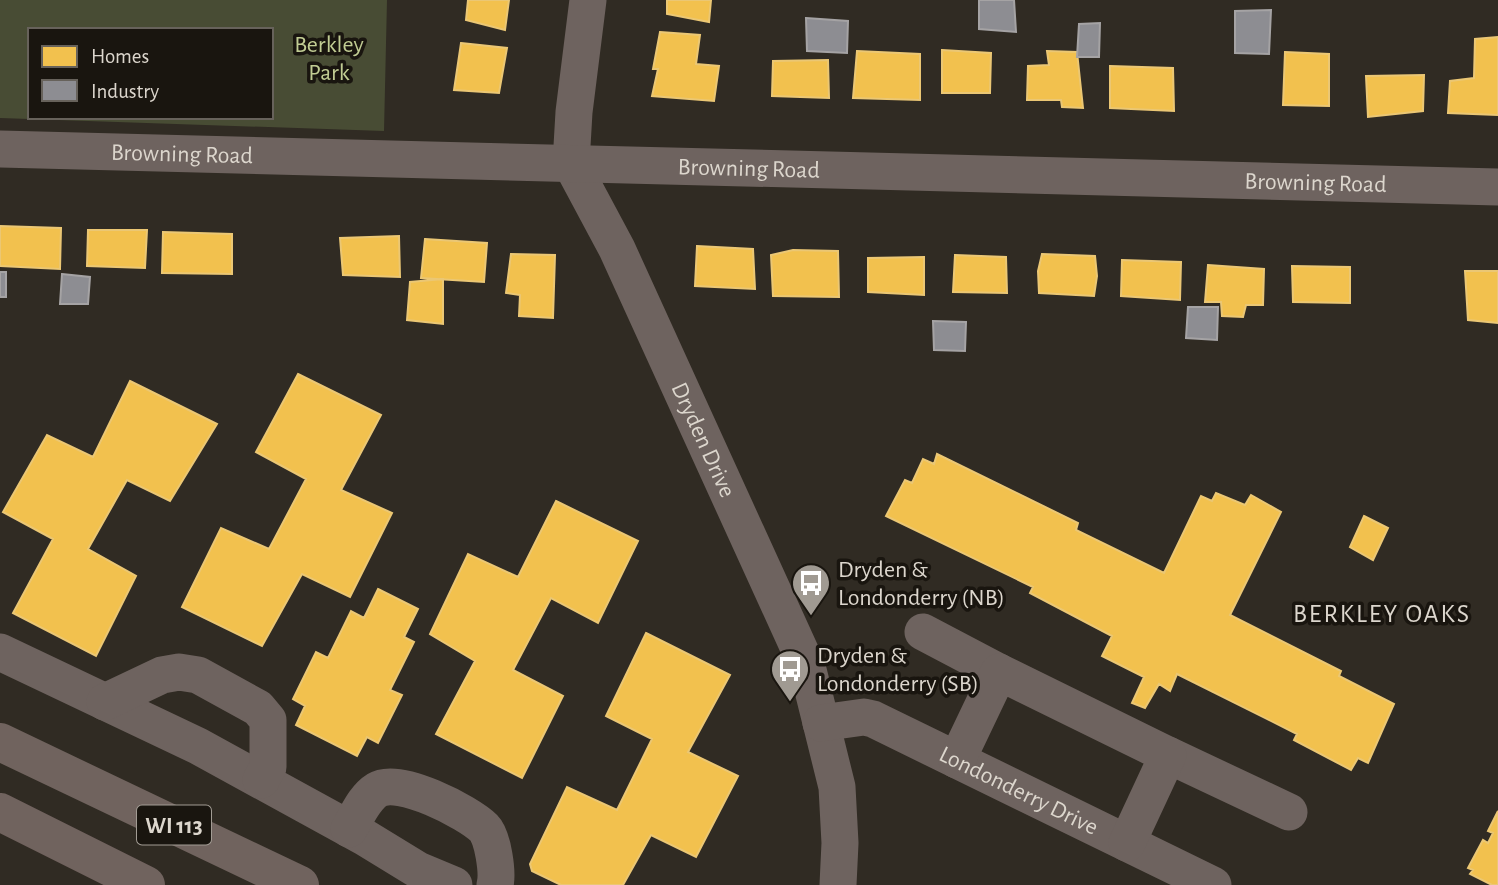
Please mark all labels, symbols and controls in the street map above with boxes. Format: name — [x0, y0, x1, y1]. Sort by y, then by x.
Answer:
legend — [28, 28, 273, 119]
park label: Berkley Park — [294, 33, 364, 85]
text: Homes — [91, 46, 149, 67]
text: Industry — [91, 81, 159, 102]
street label: Browning Road — [111, 141, 253, 168]
street label: Browning Road — [677, 155, 820, 183]
street label: Browning Road — [1244, 170, 1387, 197]
street label: Dryden Drive — [666, 379, 739, 501]
place label: Dryden & Londonderry (NB) — [838, 558, 1005, 610]
bus stop icon: Dryden & Londonderry (NB) — [790, 562, 832, 617]
district label: BERKLEY OAKS — [1293, 601, 1471, 627]
place label: Dryden & Londonderry (SB) — [817, 644, 979, 696]
bus stop icon: Dryden & Londonderry (SB) — [769, 648, 811, 703]
street label: Londonderry Drive — [935, 742, 1102, 840]
road number: WI 113 — [137, 806, 211, 845]

